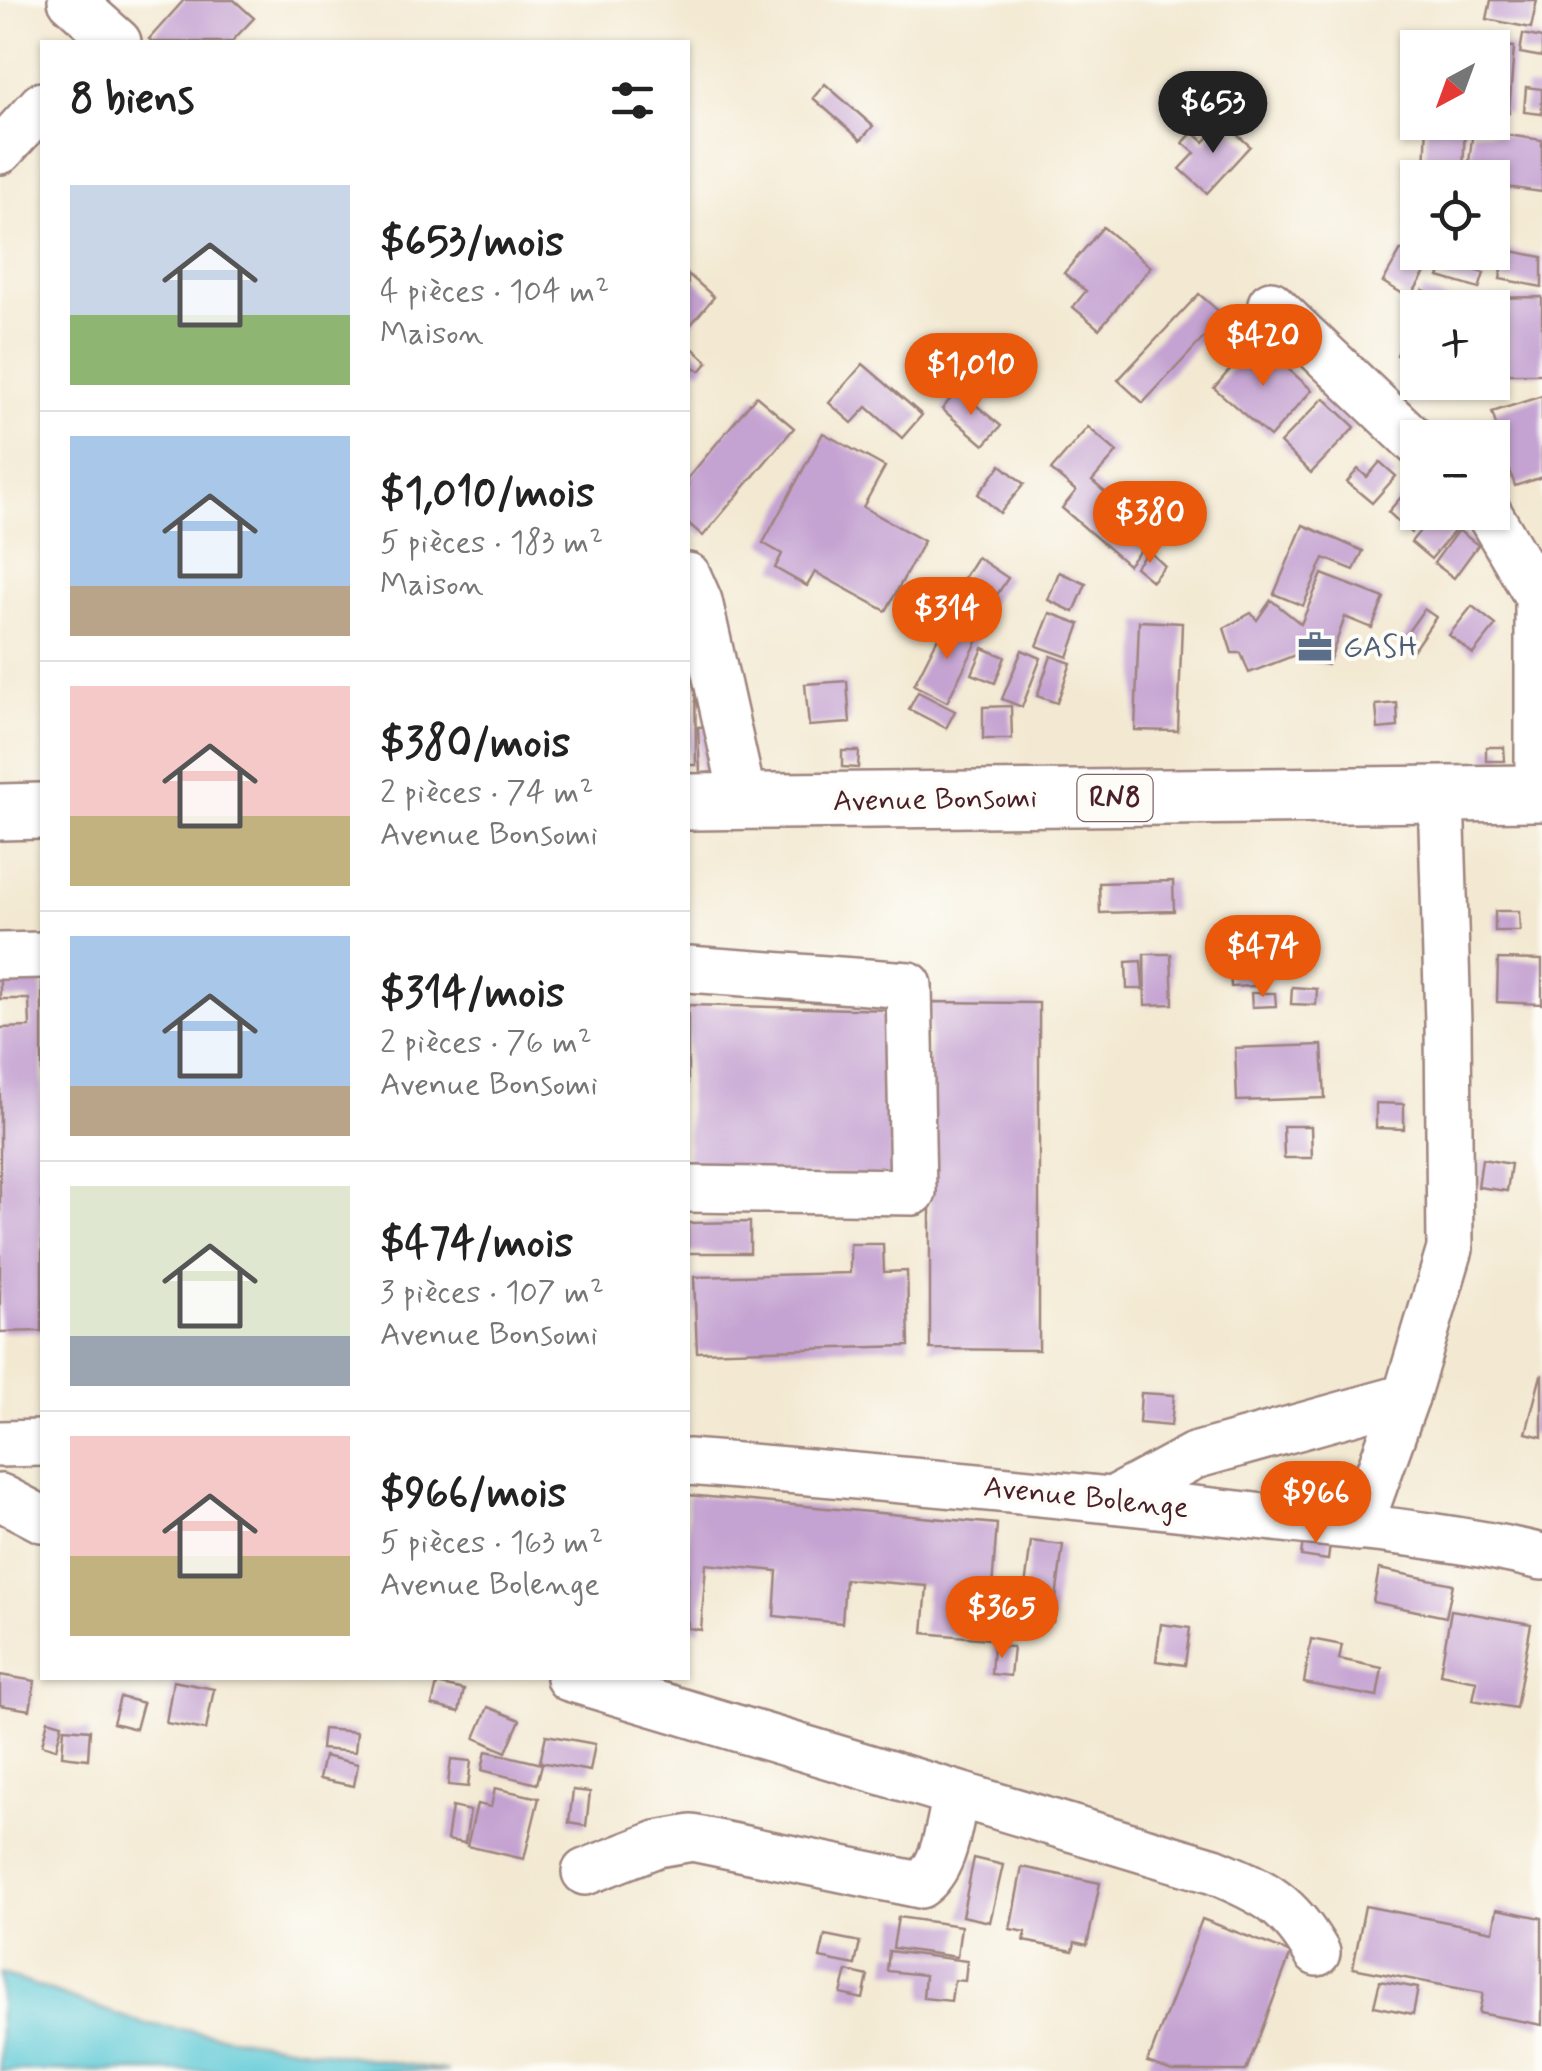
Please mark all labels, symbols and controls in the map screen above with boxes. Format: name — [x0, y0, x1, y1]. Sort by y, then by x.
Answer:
north arrow — [1400, 30, 1510, 140]
map controls — [1400, 30, 1510, 530]
pin: $653 — [1154, 71, 1272, 156]
text: 8 biens — [70, 73, 194, 128]
icon: filters — [605, 73, 660, 128]
text: $653 — [1180, 82, 1246, 124]
button: locate — [1400, 160, 1510, 270]
text: $653/mois — [380, 216, 564, 271]
icon: home — [150, 225, 270, 345]
text: 4 pièces · 104 m² — [380, 271, 609, 313]
button: + — [1400, 290, 1510, 400]
pin: $420 — [1204, 304, 1322, 389]
text: Maison — [380, 313, 484, 355]
text: $420 — [1226, 315, 1300, 357]
pin: $1,010 — [890, 333, 1052, 418]
text: $1,010 — [927, 344, 1015, 386]
button: − — [1400, 420, 1510, 530]
text: $1,010/mois — [380, 467, 595, 522]
icon: home — [150, 476, 270, 596]
pin: $380 — [1091, 481, 1209, 566]
text: $380 — [1115, 492, 1185, 534]
text: 5 pièces · 183 m² — [380, 522, 603, 564]
text: Maison — [380, 564, 484, 606]
pin: $314 — [888, 577, 1006, 662]
text: $314 — [914, 588, 980, 630]
office icon: GASH — [1296, 628, 1334, 666]
place label: GASH — [1343, 628, 1417, 667]
text: $380/mois — [380, 717, 570, 772]
icon: home — [150, 726, 270, 846]
text: 2 pièces · 74 m² — [380, 772, 594, 814]
road number: RN8 — [1078, 775, 1152, 821]
street label: Avenue Bonsomi — [833, 779, 1037, 821]
text: Avenue Bonsomi — [380, 814, 598, 856]
pin: $474 — [1204, 915, 1322, 1000]
text: $474 — [1227, 926, 1299, 968]
text: $314/mois — [380, 967, 565, 1022]
icon: home — [150, 976, 270, 1096]
text: 2 pièces · 76 m² — [380, 1022, 592, 1064]
text: Avenue Bonsomi — [380, 1064, 598, 1106]
text: $474/mois — [380, 1217, 573, 1272]
icon: home — [150, 1226, 270, 1346]
text: 3 pièces · 107 m² — [380, 1272, 604, 1314]
text: Avenue Bonsomi — [380, 1314, 598, 1356]
pin: $966 — [1257, 1461, 1375, 1546]
text: $966/mois — [380, 1467, 567, 1522]
street label: Avenue Bolenge — [982, 1468, 1190, 1528]
text: $966 — [1282, 1472, 1350, 1514]
icon: home — [150, 1476, 270, 1596]
text: 5 pièces · 163 m² — [380, 1522, 603, 1564]
text: Avenue Bolenge — [380, 1564, 600, 1606]
pin: $365 — [943, 1576, 1061, 1661]
text: $365 — [968, 1587, 1036, 1629]

